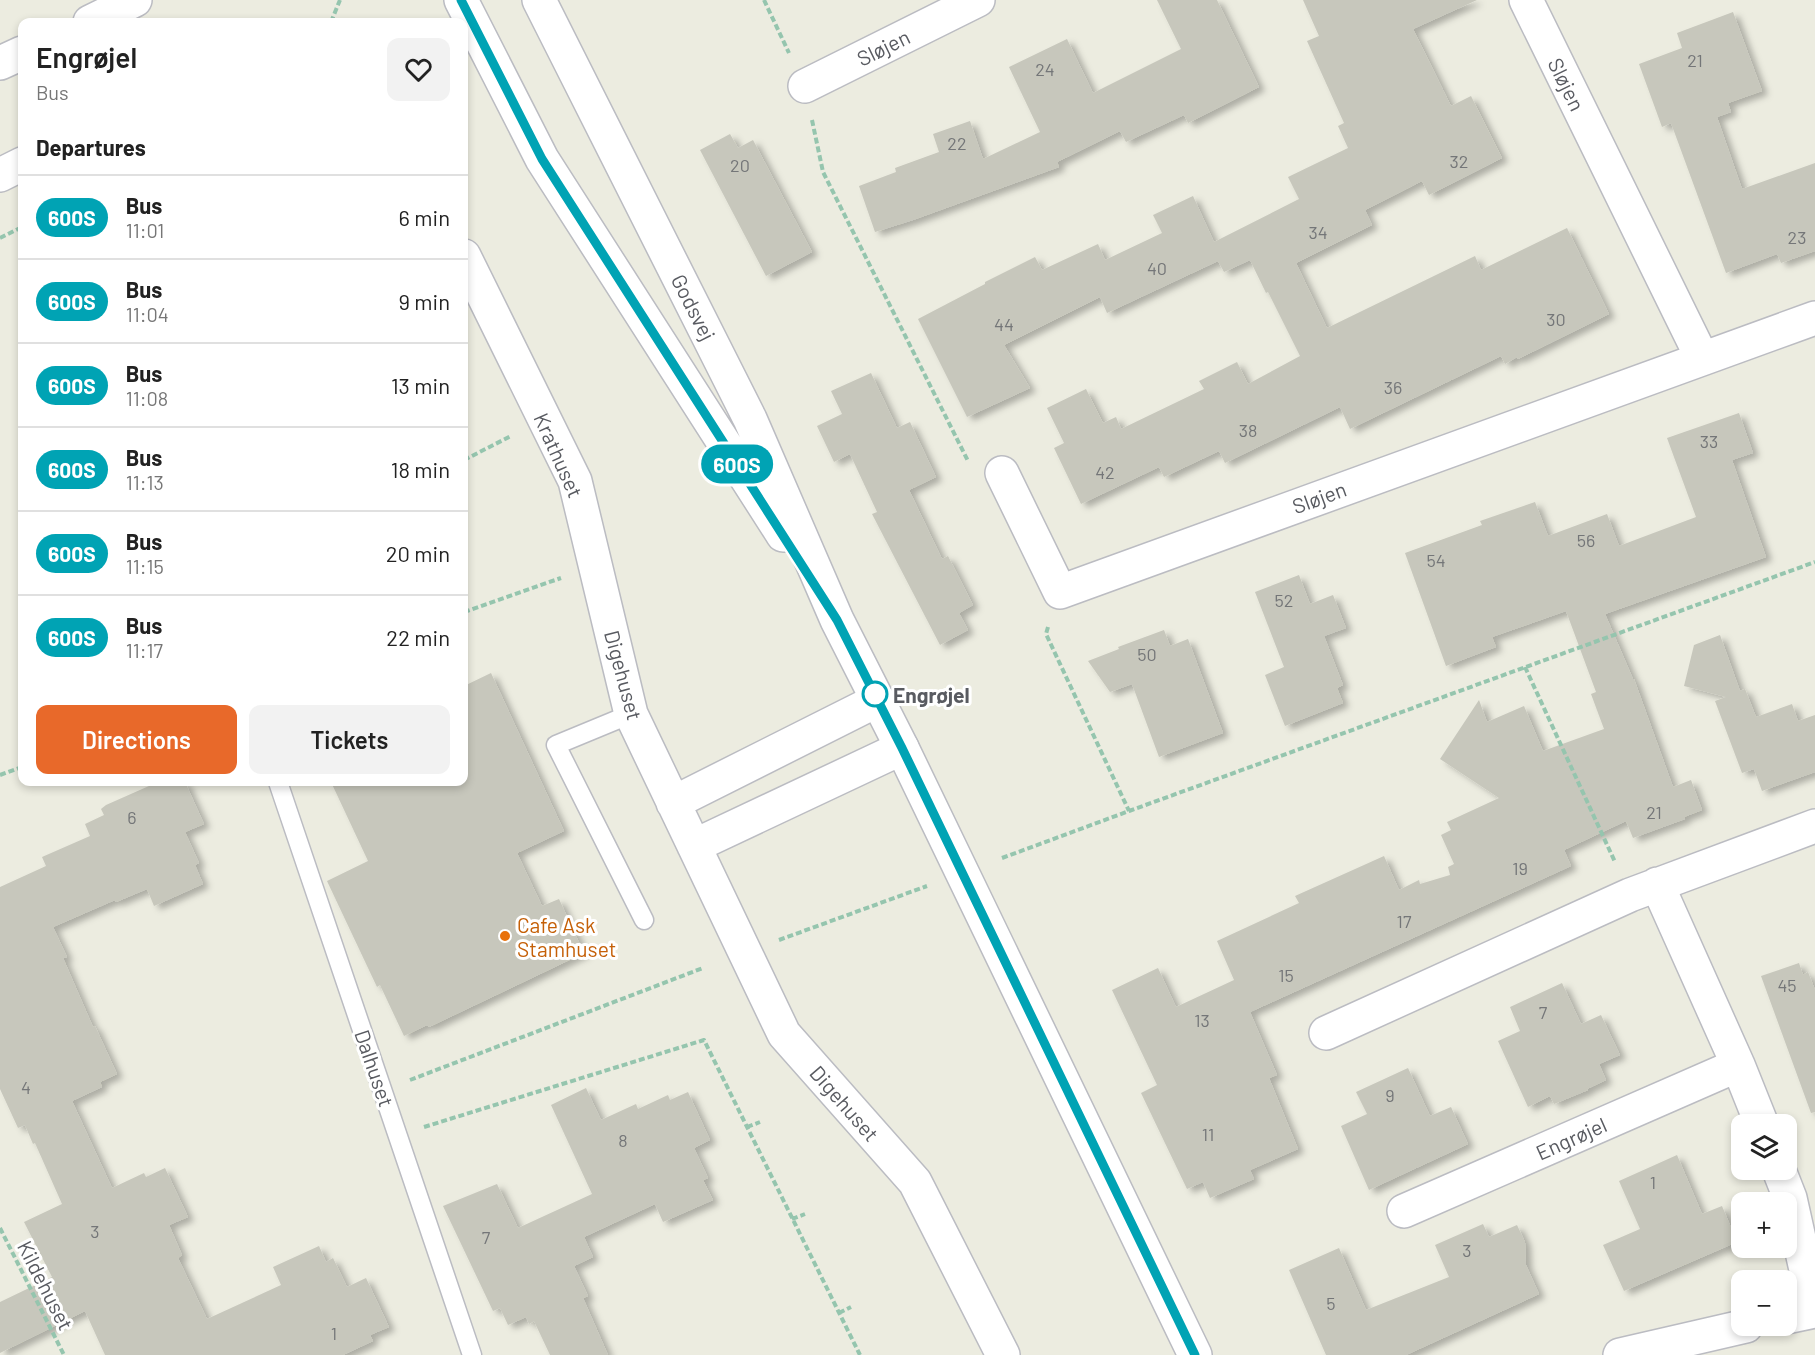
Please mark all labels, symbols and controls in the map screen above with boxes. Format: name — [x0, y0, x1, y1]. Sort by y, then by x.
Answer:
street label: Sløjen — [852, 24, 914, 70]
button: heart — [387, 38, 450, 101]
text: Engrøjel — [36, 40, 137, 74]
house number: 21 — [1687, 49, 1703, 71]
street label: Sløjen — [1544, 53, 1590, 115]
house number: 24 — [1035, 58, 1055, 80]
text: Bus — [36, 80, 69, 104]
house number: 22 — [947, 132, 967, 154]
text: Departures — [36, 134, 146, 160]
house number: 32 — [1450, 150, 1468, 172]
house number: 20 — [730, 154, 750, 176]
text: Bus — [126, 192, 162, 218]
text: 6 min — [399, 204, 450, 230]
text: 600S — [48, 205, 96, 230]
text: 11:01 — [126, 218, 164, 242]
house number: 34 — [1308, 221, 1328, 243]
house number: 23 — [1788, 226, 1806, 248]
house number: 40 — [1147, 257, 1167, 279]
street label: Godsvej — [667, 270, 721, 344]
text: Bus — [126, 276, 162, 302]
text: 9 min — [398, 288, 450, 314]
text: 600S — [48, 289, 96, 314]
text: 11:04 — [126, 302, 169, 326]
house number: 30 — [1546, 308, 1566, 330]
house number: 44 — [994, 313, 1014, 335]
text: Bus — [126, 360, 162, 386]
text: 13 min — [391, 372, 450, 398]
text: 600S — [48, 373, 96, 398]
house number: 36 — [1384, 376, 1402, 398]
text: 11:08 — [126, 386, 168, 410]
street label: Krathuset — [529, 409, 589, 501]
house number: 38 — [1239, 419, 1257, 441]
house number: 33 — [1700, 430, 1718, 452]
text: Bus — [126, 444, 162, 470]
line badge: 600S — [695, 444, 779, 484]
text: 600S — [713, 452, 761, 477]
text: 18 min — [391, 456, 450, 482]
text: 600S — [48, 457, 96, 482]
house number: 42 — [1095, 461, 1115, 483]
text: 11:13 — [126, 470, 164, 494]
street label: Sløjen — [1288, 476, 1350, 518]
text: Bus — [126, 528, 162, 554]
house number: 56 — [1577, 529, 1595, 551]
text: 20 min — [386, 540, 450, 566]
text: 600S — [48, 541, 96, 566]
house number: 54 — [1426, 549, 1446, 571]
text: 11:15 — [126, 554, 164, 578]
house number: 52 — [1275, 589, 1293, 611]
text: Bus — [126, 612, 162, 638]
text: 22 min — [386, 624, 450, 650]
text: 600S — [48, 625, 96, 650]
street label: Digehuset — [600, 627, 648, 723]
text: 11:17 — [126, 638, 163, 662]
house number: 50 — [1137, 643, 1157, 665]
marker: Engrøjel — [862, 681, 888, 707]
place label: Engrøjel — [893, 682, 970, 707]
button: Directions — [36, 705, 237, 774]
button: Tickets — [249, 705, 450, 774]
house number: 21 — [1646, 801, 1662, 823]
house number: 6 — [127, 806, 137, 828]
house number: 19 — [1512, 857, 1528, 879]
house number: 17 — [1397, 910, 1412, 932]
place label: Cafe Ask Stamhuset — [517, 912, 616, 961]
marker: Cafe Ask Stamhuset — [498, 929, 512, 943]
house number: 15 — [1278, 964, 1294, 986]
house number: 45 — [1777, 974, 1797, 996]
house number: 7 — [1539, 1001, 1548, 1023]
house number: 13 — [1194, 1009, 1210, 1031]
street label: Dalhuset — [350, 1026, 400, 1110]
street label: Digehuset — [805, 1060, 885, 1146]
house number: 4 — [21, 1076, 31, 1098]
house number: 9 — [1385, 1084, 1395, 1106]
street label: Engrøjel — [1532, 1111, 1610, 1165]
map controls — [1731, 1114, 1797, 1336]
button: layers — [1731, 1114, 1797, 1180]
house number: 11 — [1202, 1123, 1214, 1145]
house number: 8 — [618, 1129, 628, 1151]
house number: 1 — [1650, 1171, 1656, 1193]
button: + — [1731, 1192, 1797, 1258]
house number: 3 — [90, 1220, 100, 1242]
house number: 7 — [482, 1226, 491, 1248]
street label: Kildehuset — [13, 1236, 79, 1334]
house number: 3 — [1462, 1239, 1472, 1261]
button: − — [1731, 1270, 1797, 1336]
house number: 5 — [1326, 1292, 1336, 1314]
house number: 1 — [331, 1322, 337, 1344]

